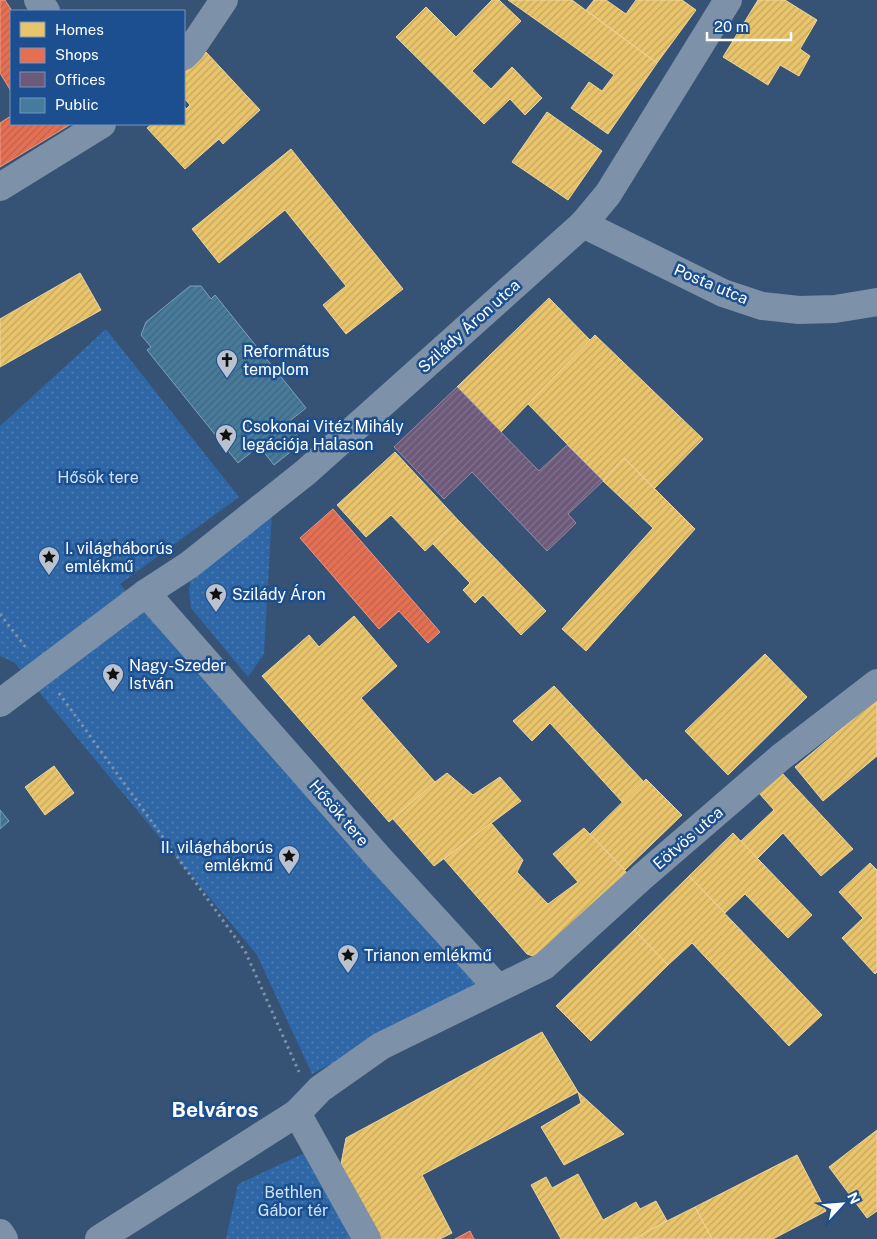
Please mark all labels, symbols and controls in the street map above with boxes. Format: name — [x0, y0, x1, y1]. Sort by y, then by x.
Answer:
legend — [10, 10, 185, 125]
scale bar — [707, 10, 791, 42]
text: 20 m — [714, 18, 749, 35]
text: Homes — [55, 21, 104, 38]
text: Shops — [55, 46, 99, 63]
text: Offices — [55, 71, 105, 88]
text: Public — [55, 96, 99, 113]
street label: Posta utca — [671, 260, 751, 308]
street label: Szilády Áron utca — [414, 275, 524, 377]
place label: Református templom — [243, 342, 330, 379]
church icon: Református templom — [215, 348, 239, 379]
place label: Csokonai Vitéz Mihály legációja Halason — [242, 417, 404, 454]
place icon: Csokonai Vitéz Mihály legációja Halason — [214, 423, 238, 454]
park label: Hősök tere — [57, 468, 139, 487]
place label: I. világháborús emlékmű — [65, 539, 173, 576]
place icon: I. világháborús emlékmű — [37, 545, 61, 576]
place icon: Szilády Áron — [204, 582, 228, 613]
place label: Szilády Áron — [232, 584, 326, 604]
place label: Nagy-Szeder István — [129, 656, 226, 693]
place icon: Nagy-Szeder István — [101, 662, 125, 693]
street label: Hősök tere — [305, 776, 373, 850]
street label: Eötvös utca — [649, 803, 727, 873]
place label: II. világháborús emlékmű — [161, 838, 273, 875]
place icon: II. világháborús emlékmű — [277, 844, 301, 875]
place icon: Trianon emlékmű — [336, 943, 360, 974]
place label: Trianon emlékmű — [364, 946, 492, 965]
district label: Belváros — [171, 1097, 259, 1122]
north arrow — [817, 1179, 867, 1229]
park label: Bethlen Gábor tér — [258, 1183, 328, 1220]
text: N — [844, 1190, 863, 1207]

